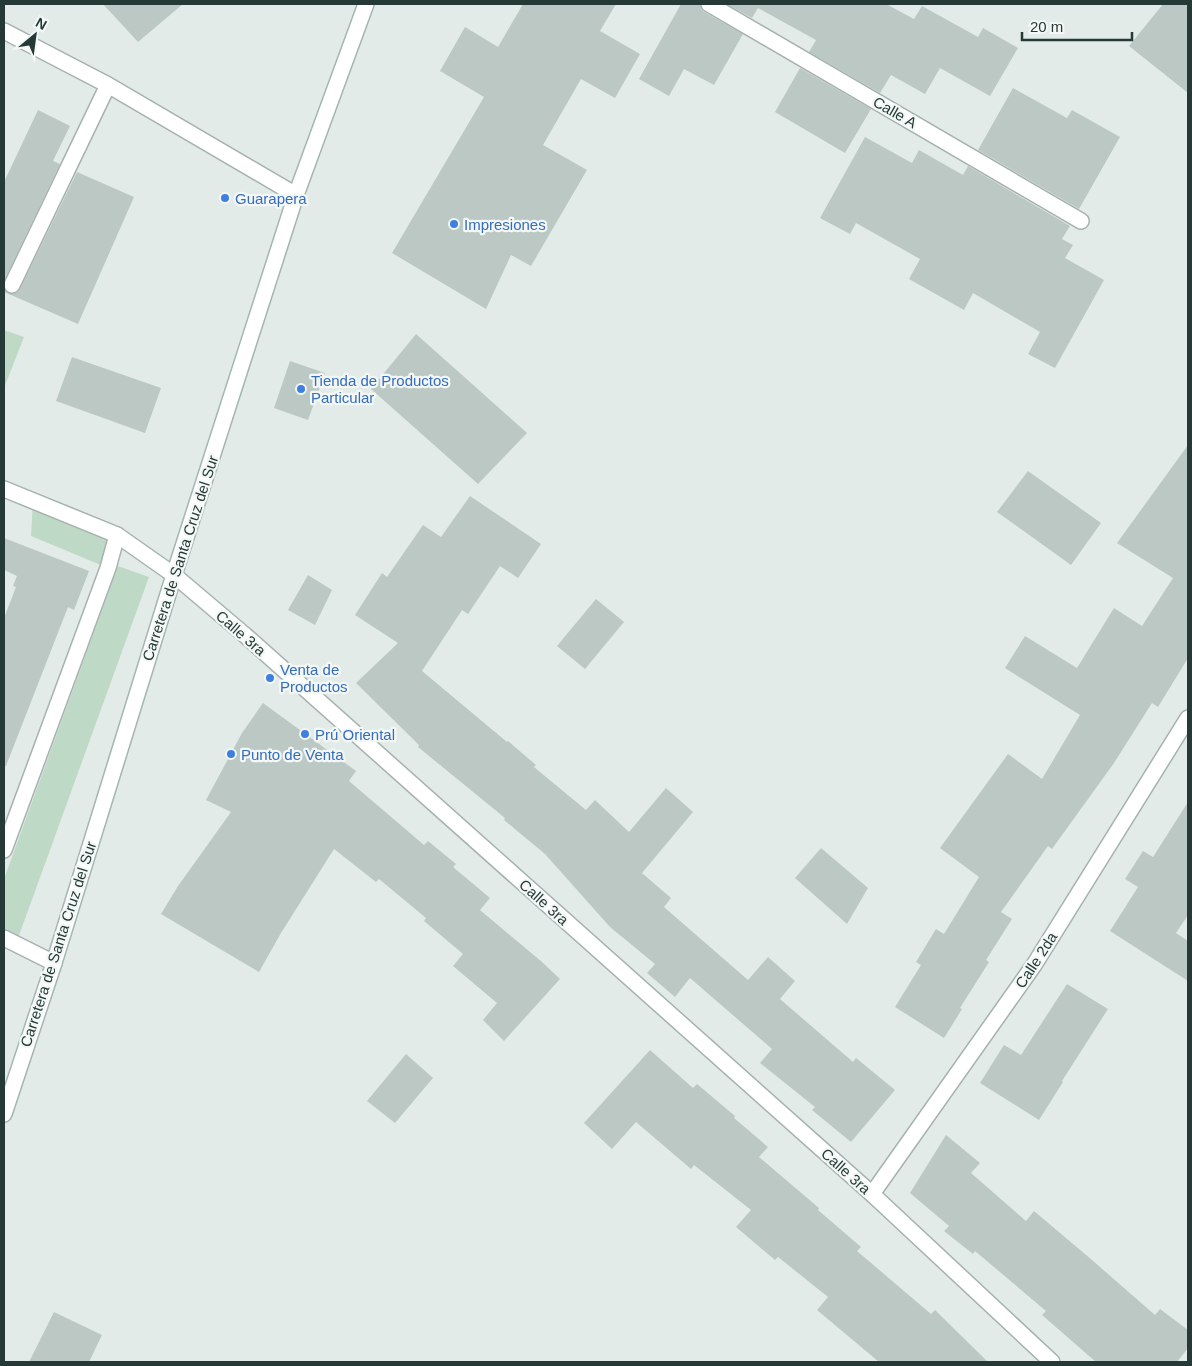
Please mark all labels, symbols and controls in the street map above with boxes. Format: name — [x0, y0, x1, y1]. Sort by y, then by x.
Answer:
north arrow — [10, 10, 60, 60]
scale bar — [1022, 10, 1132, 42]
text: N — [33, 14, 50, 33]
text: 20 m — [1030, 18, 1063, 35]
street label: Calle A — [870, 93, 920, 131]
place label: Guarapera — [235, 190, 307, 207]
marker: Guarapera — [219, 192, 231, 204]
place label: Impresiones — [464, 216, 546, 233]
marker: Impresiones — [448, 218, 460, 230]
place label: Tienda de Productos Particular — [311, 372, 449, 406]
marker: Tienda de Productos Particular — [295, 383, 307, 395]
street label: Carretera de Santa Cruz del Sur — [139, 453, 221, 663]
street label: Calle 3ra — [213, 607, 270, 660]
place label: Venta de Productos — [280, 661, 348, 695]
marker: Venta de Productos — [264, 672, 276, 684]
place label: Prú Oriental — [315, 726, 395, 743]
marker: Prú Oriental — [299, 728, 311, 740]
place label: Punto de Venta — [241, 746, 344, 763]
marker: Punto de Venta — [225, 748, 237, 760]
street label: Carretera de Santa Cruz del Sur — [17, 839, 99, 1049]
street label: Calle 3ra — [516, 876, 572, 929]
street label: Calle 2da — [1012, 928, 1061, 991]
street label: Calle 3ra — [818, 1145, 874, 1198]

